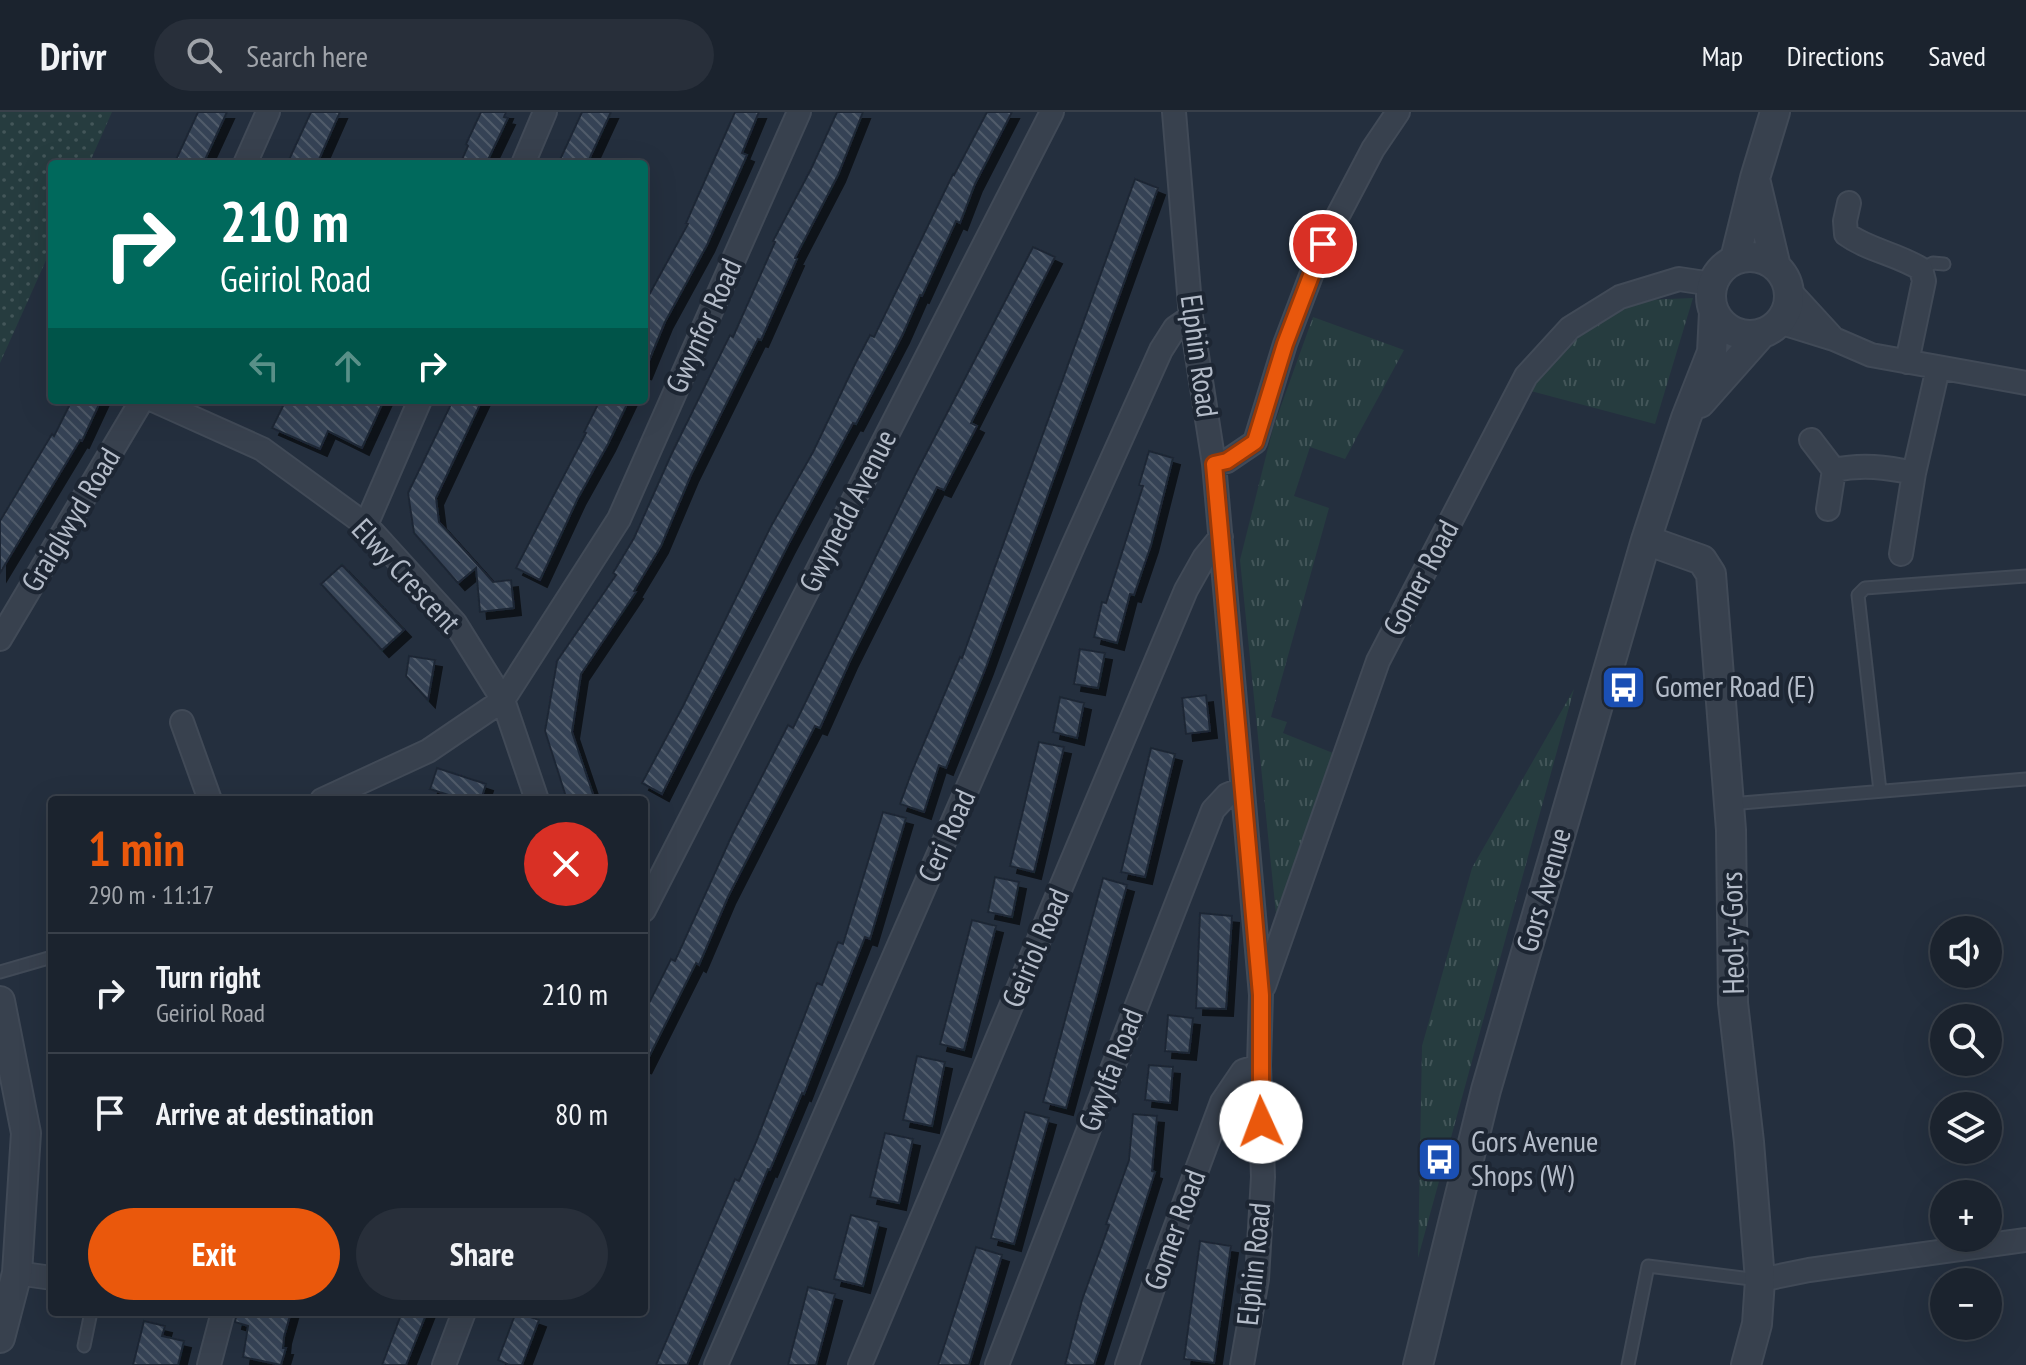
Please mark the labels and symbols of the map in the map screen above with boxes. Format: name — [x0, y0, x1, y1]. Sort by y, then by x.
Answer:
pin — [1289, 210, 1357, 278]
street label: Gwynfor Road — [656, 252, 750, 399]
street label: Elphin Road — [1173, 292, 1228, 420]
street label: Gwynedd Avenue — [789, 423, 904, 598]
street label: Graiglwyd Road — [11, 440, 128, 598]
street label: Elwy Crescent — [344, 510, 471, 641]
street label: Gomer Road — [1373, 513, 1466, 642]
bus stop icon: Gomer Road (E) — [1600, 663, 1648, 711]
place label: Gomer Road (E) — [1655, 666, 1814, 705]
street label: Ceri Road — [908, 783, 983, 888]
street label: Gors Avenue — [1506, 823, 1579, 956]
street label: Heol-y-Gors — [1711, 871, 1752, 995]
street label: Geiriol Road — [992, 882, 1077, 1013]
street label: Gwylfa Road — [1068, 1003, 1151, 1136]
position arrow — [1219, 1080, 1303, 1164]
place label: Gors Avenue Shops (W) — [1471, 1121, 1599, 1194]
bus stop icon: Gors Avenue Shops (W) — [1416, 1135, 1464, 1183]
street label: Gomer Road — [1134, 1164, 1213, 1295]
street label: Elphin Road — [1227, 1200, 1278, 1327]

